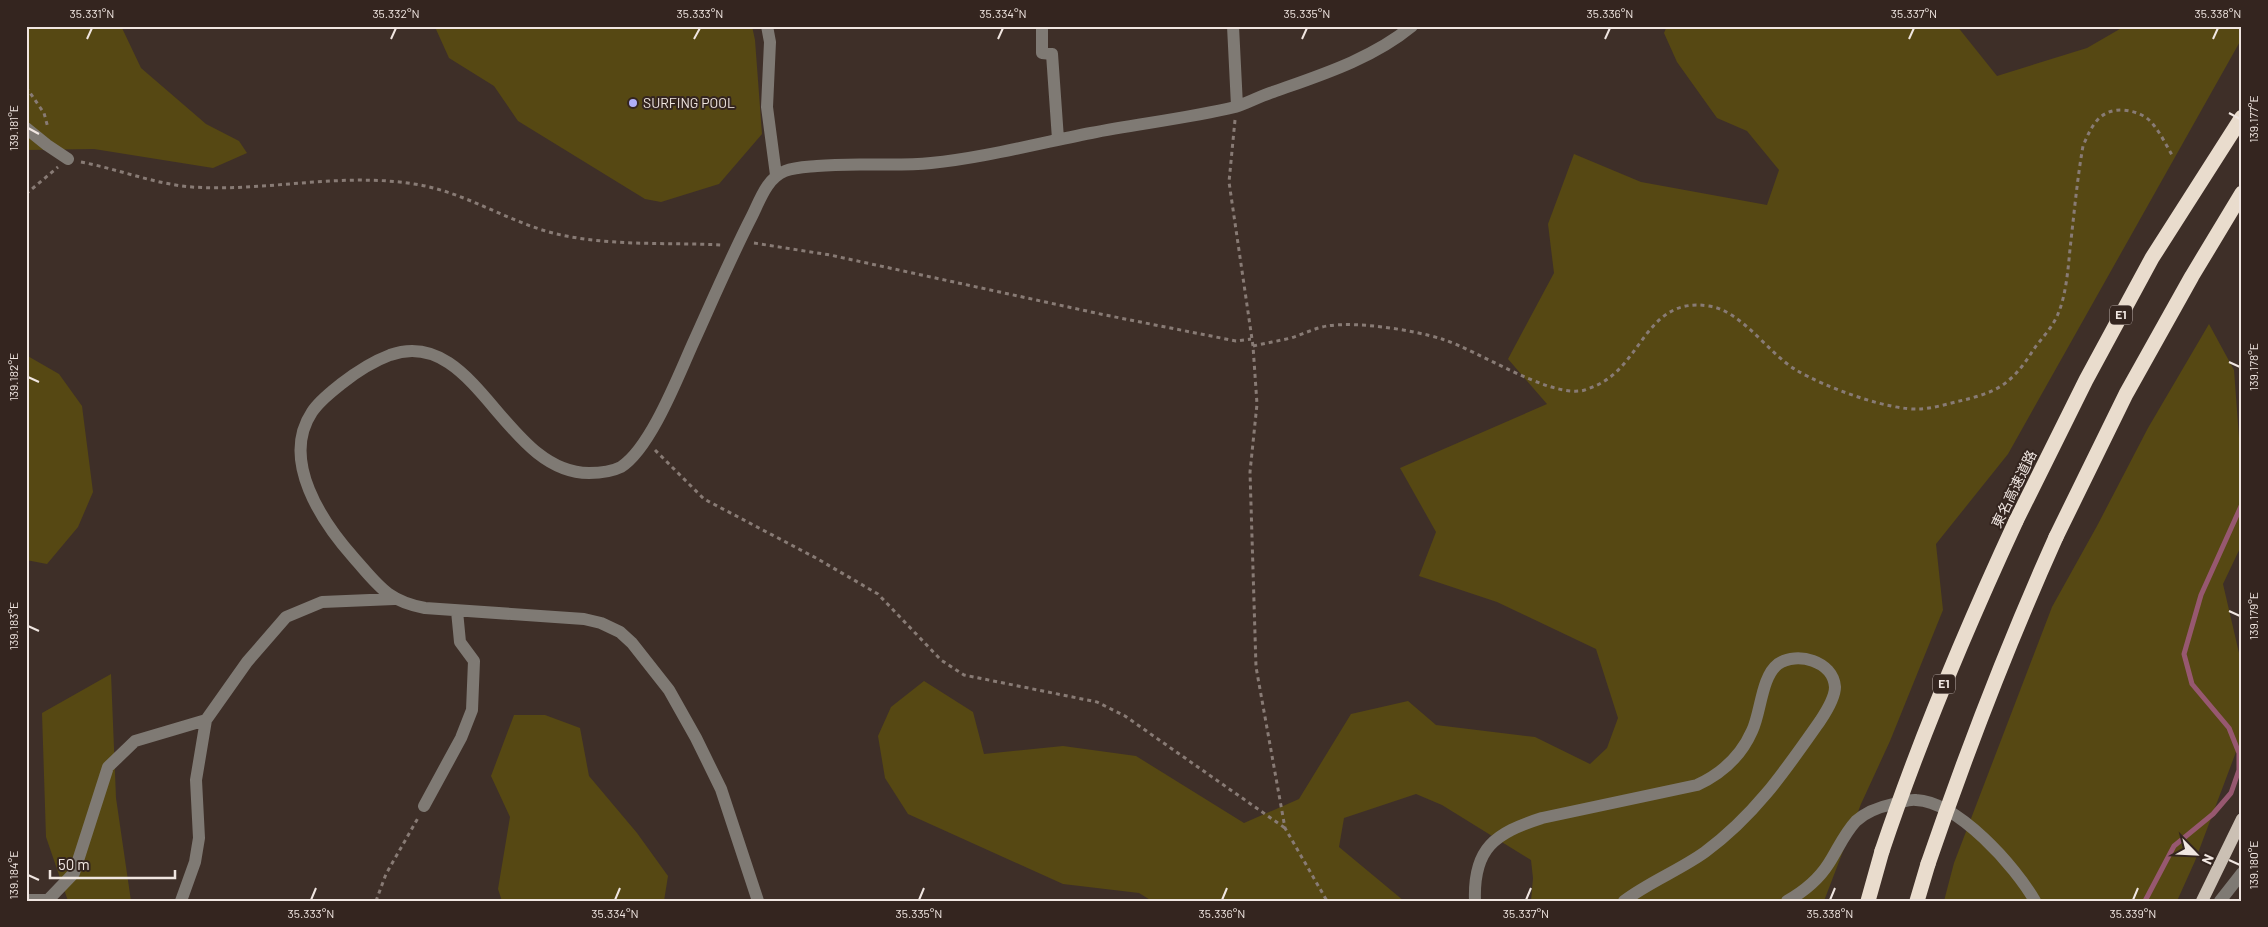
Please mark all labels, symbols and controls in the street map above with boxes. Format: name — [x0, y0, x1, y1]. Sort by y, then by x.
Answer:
text: 35.331°N — [70, 6, 114, 20]
text: 35.332°N — [372, 6, 420, 20]
text: 35.333°N — [677, 6, 723, 20]
text: 35.334°N — [979, 6, 1027, 20]
text: 35.335°N — [1284, 6, 1330, 20]
text: 35.336°N — [1587, 6, 1633, 20]
text: 35.337°N — [1891, 6, 1937, 20]
text: 35.338°N — [2195, 6, 2241, 20]
place label: SURFING POOL — [643, 94, 735, 111]
text: 139.177°E — [2246, 95, 2260, 143]
marker: SURFING POOL — [627, 97, 639, 109]
text: 139.181°E — [6, 105, 20, 151]
road number: E1 — [2110, 306, 2132, 324]
text: 139.178°E — [2246, 343, 2260, 391]
text: 139.182°E — [6, 353, 20, 401]
street label: 東名高速道路 — [1987, 447, 2040, 530]
text: 139.179°E — [2246, 592, 2260, 640]
text: 139.183°E — [6, 602, 20, 650]
road number: E1 — [1933, 674, 1955, 694]
north arrow — [2170, 830, 2220, 880]
text: 139.180°E — [2246, 840, 2260, 890]
scale bar — [50, 847, 175, 879]
text: 139.184°E — [6, 851, 20, 899]
text: N — [2199, 852, 2218, 867]
text: 50 m — [58, 855, 90, 873]
text: 35.333°N — [288, 906, 334, 920]
text: 35.334°N — [591, 906, 639, 920]
text: 35.335°N — [896, 906, 942, 920]
text: 35.336°N — [1199, 906, 1245, 920]
text: 35.337°N — [1503, 906, 1549, 920]
text: 35.338°N — [1807, 906, 1853, 920]
text: 35.339°N — [2110, 906, 2156, 920]

